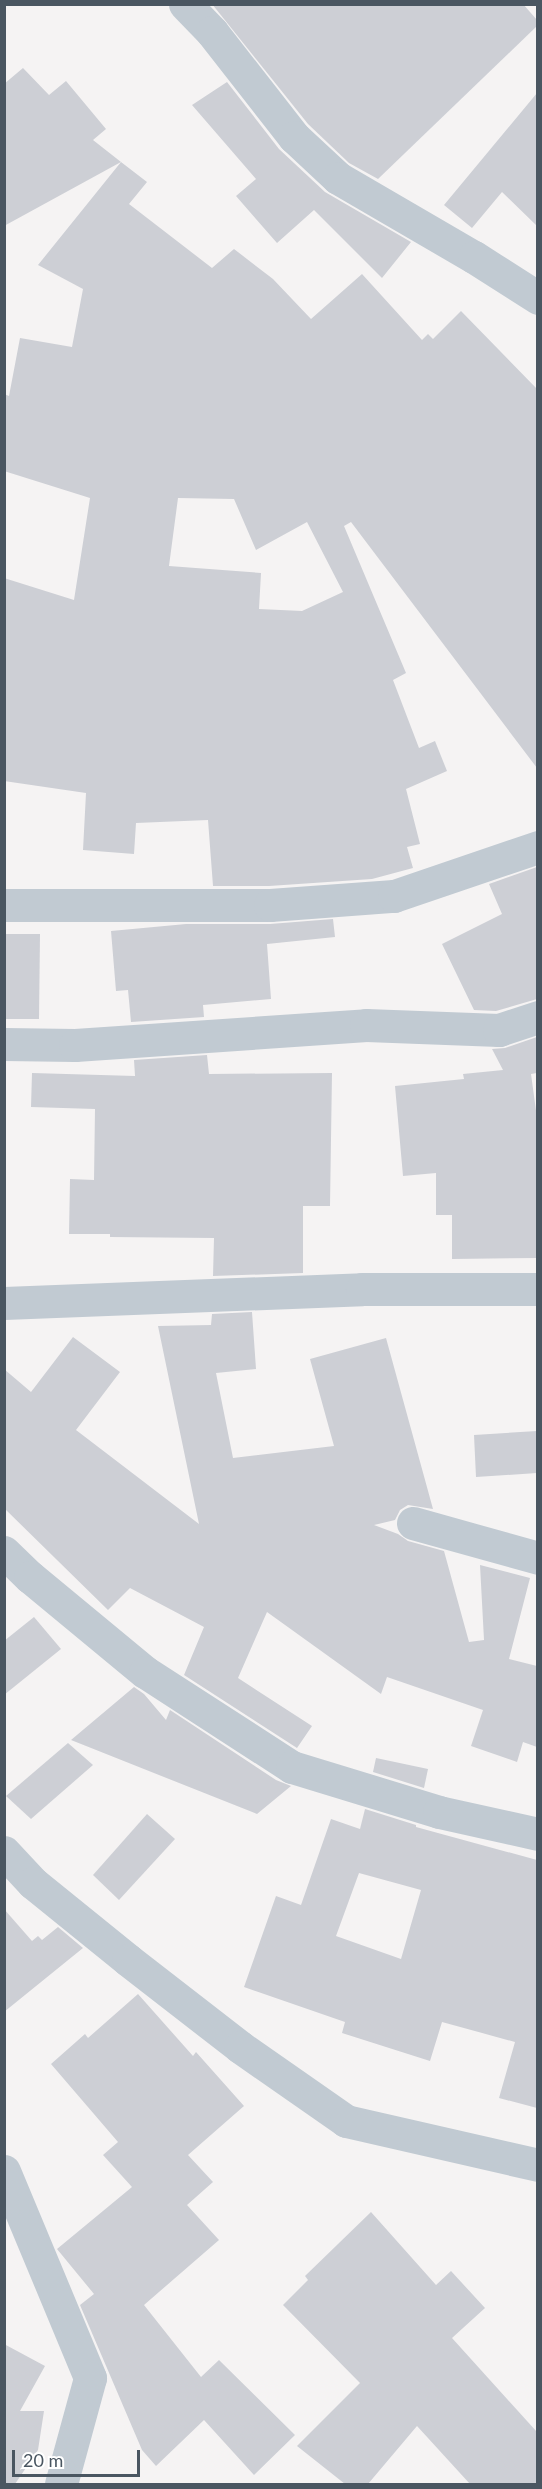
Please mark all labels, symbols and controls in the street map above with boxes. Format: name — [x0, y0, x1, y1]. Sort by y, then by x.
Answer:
scale bar — [15, 2438, 142, 2476]
text: 20 m — [23, 2449, 63, 2471]

